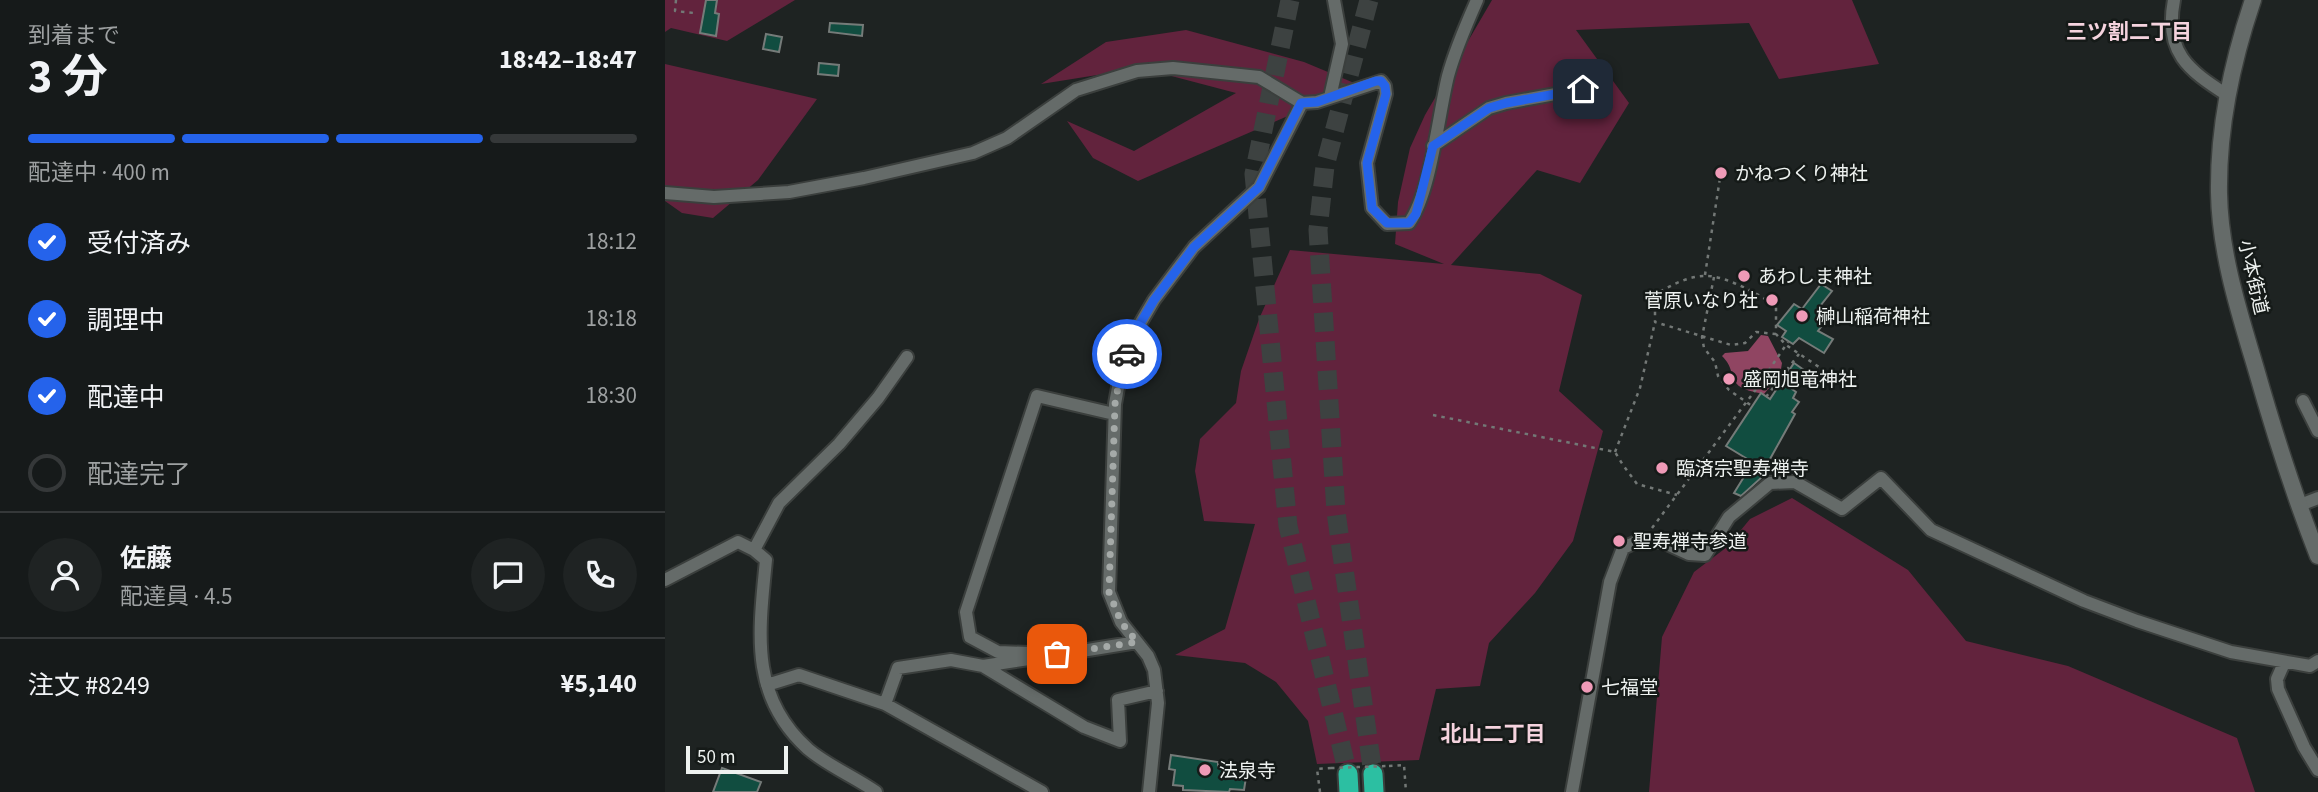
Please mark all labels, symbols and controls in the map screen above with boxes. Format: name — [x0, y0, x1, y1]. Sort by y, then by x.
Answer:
district label: 三ツ割二丁目 — [2066, 17, 2192, 47]
text: 到着まで — [28, 19, 120, 52]
text: 18:42–18:47 — [499, 41, 637, 78]
text: 3 分 — [28, 45, 108, 110]
pin — [1553, 59, 1613, 119]
icon: home — [1564, 70, 1602, 108]
text: 配達中 · 400 m — [28, 156, 170, 189]
place label: かねつくり神社 — [1735, 161, 1868, 188]
marker: かねつくり神社 — [1713, 165, 1729, 181]
icon: check — [28, 223, 66, 261]
text: 受付済み — [87, 225, 191, 262]
text: 18:12 — [586, 225, 637, 258]
street label: 小本街道 — [2231, 237, 2274, 317]
place label: あわしま神社 — [1758, 264, 1872, 291]
marker: あわしま神社 — [1736, 268, 1752, 284]
place label: 菅原いなり社 — [1644, 288, 1758, 315]
marker: 菅原いなり社 — [1764, 292, 1780, 308]
icon: check — [28, 300, 66, 338]
text: 調理中 — [87, 302, 165, 339]
text: 18:18 — [586, 302, 637, 335]
place label: 榊山稲荷神社 — [1816, 304, 1930, 331]
marker: 榊山稲荷神社 — [1794, 308, 1810, 324]
courier — [1092, 319, 1162, 389]
icon: car — [1108, 335, 1146, 373]
place label: 盛岡旭竜神社 — [1743, 367, 1857, 394]
marker: 盛岡旭竜神社 — [1721, 371, 1737, 387]
icon: check — [28, 377, 66, 415]
text: 配達中 — [87, 379, 165, 416]
text: 18:30 — [586, 379, 637, 412]
text: 配達完了 — [87, 456, 191, 493]
place label: 臨済宗聖寿禅寺 — [1676, 456, 1809, 483]
marker: 臨済宗聖寿禅寺 — [1654, 460, 1670, 476]
place label: 聖寿禅寺参道 — [1633, 529, 1747, 556]
marker: 聖寿禅寺参道 — [1611, 533, 1627, 549]
button: person — [28, 538, 102, 612]
button: chat — [471, 538, 545, 612]
button: phone — [563, 538, 637, 612]
text: 佐藤 — [120, 540, 172, 577]
text: 配達員 · 4.5 — [120, 580, 233, 613]
pin — [1027, 624, 1087, 684]
icon: bag — [1038, 635, 1076, 673]
text: ¥5,140 — [561, 665, 637, 702]
text: 注文 #8249 — [28, 667, 150, 704]
place label: 七福堂 — [1601, 675, 1658, 702]
marker: 七福堂 — [1579, 679, 1595, 695]
district label: 北山二丁目 — [1441, 719, 1546, 749]
scale bar — [686, 743, 787, 775]
text: 50 m — [697, 744, 735, 771]
place label: 法泉寺 — [1219, 758, 1276, 785]
marker: 法泉寺 — [1197, 762, 1213, 778]

